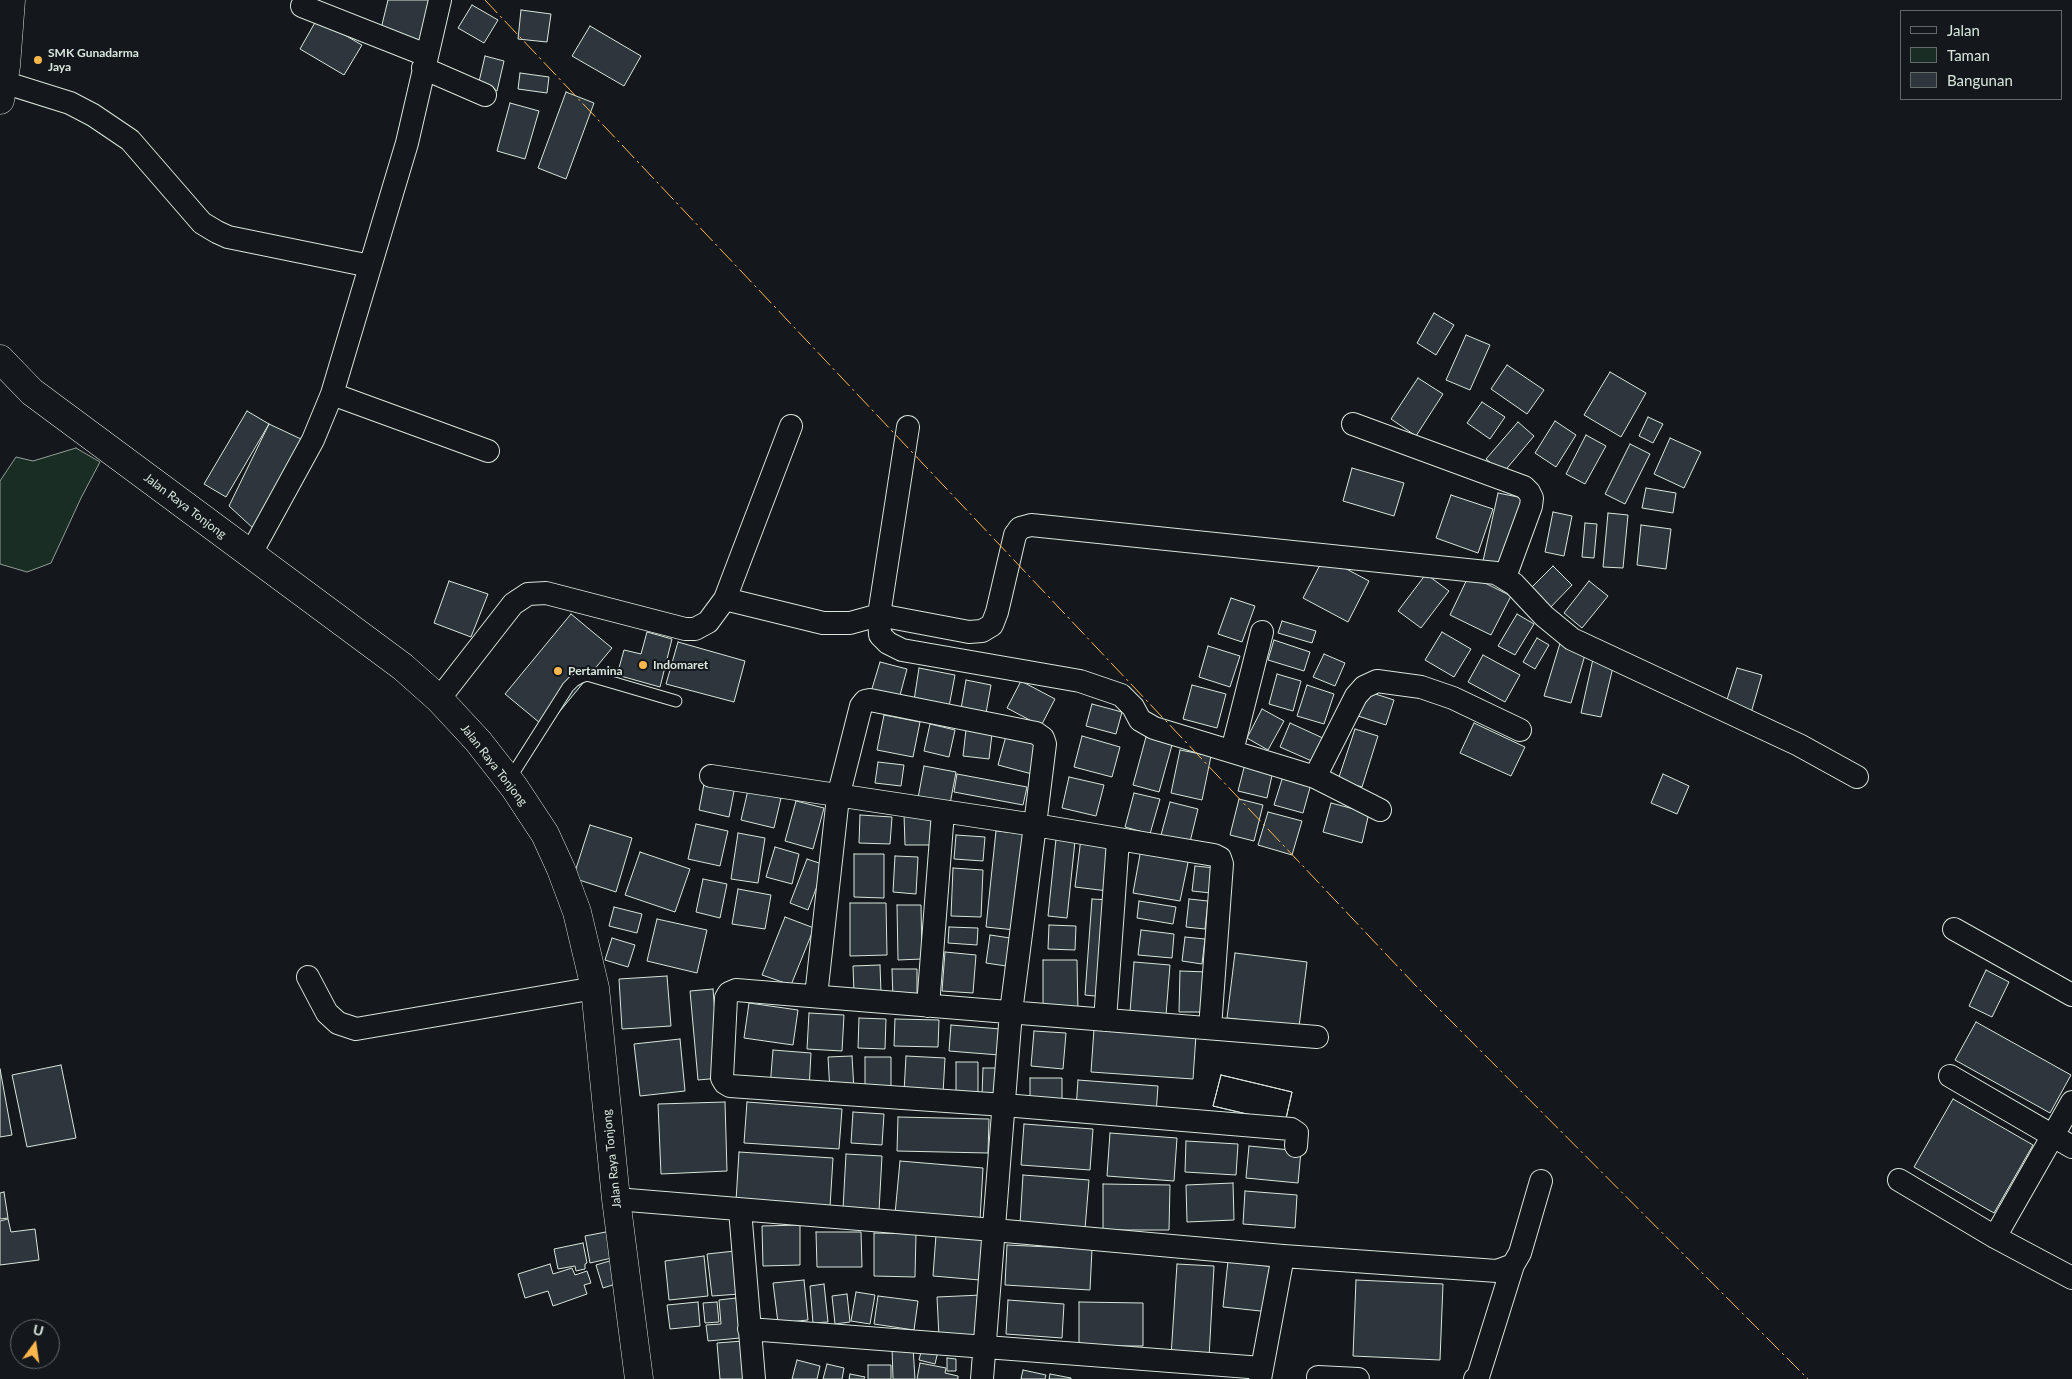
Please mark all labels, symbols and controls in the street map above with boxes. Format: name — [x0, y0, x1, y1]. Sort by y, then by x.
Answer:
legend — [1900, 10, 2062, 100]
text: Jalan — [1947, 21, 1980, 39]
place label: SMK Gunadarma Jaya — [48, 46, 139, 74]
text: Taman — [1947, 46, 1990, 64]
marker: SMK Gunadarma Jaya — [32, 54, 44, 66]
text: Bangunan — [1947, 71, 2013, 89]
street label: Jalan Raya Tonjong — [141, 470, 229, 542]
place label: Indomaret — [653, 658, 708, 672]
marker: Indomaret — [637, 659, 649, 671]
place label: Pertamina — [568, 664, 623, 678]
marker: Pertamina — [552, 665, 564, 677]
street label: Jalan Raya Tonjong — [458, 721, 530, 809]
street label: Jalan Raya Tonjong — [600, 1109, 624, 1209]
north arrow — [10, 1319, 60, 1369]
text: U — [31, 1320, 46, 1339]

